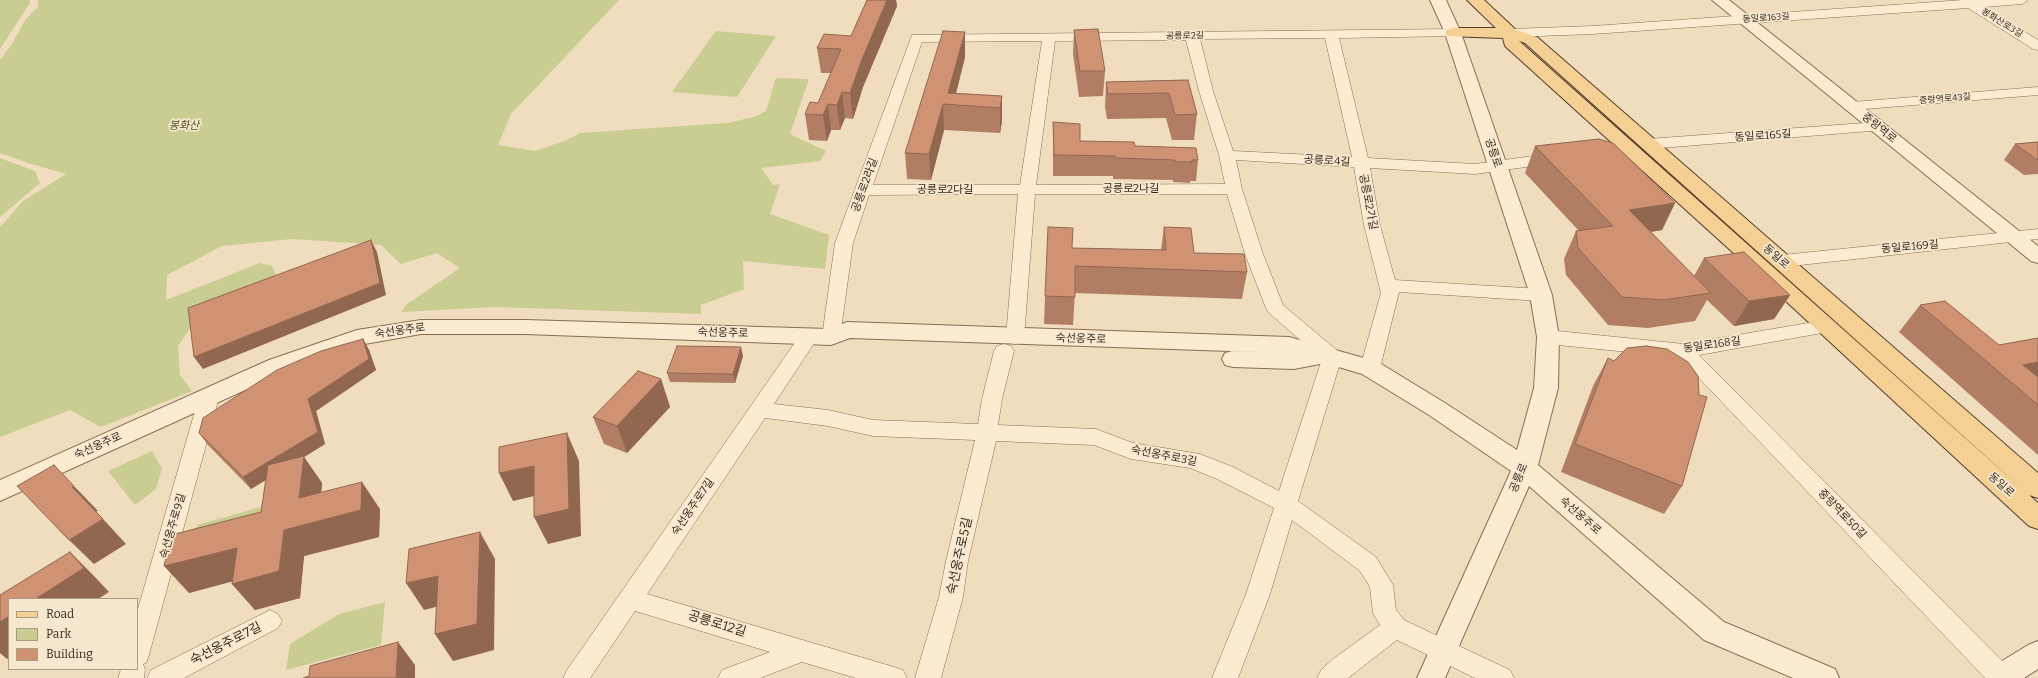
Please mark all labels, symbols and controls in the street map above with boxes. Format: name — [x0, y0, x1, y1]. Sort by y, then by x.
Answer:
street label: 봉화산로3길 — [1979, 6, 2025, 40]
street label: 동일로163길 — [1742, 11, 1790, 25]
street label: 공릉로2길 — [1166, 30, 1204, 42]
street label: 중랑역로43길 — [1919, 91, 1971, 107]
street label: 중랑역로 — [1859, 110, 1899, 146]
park label: 봉화산 — [169, 119, 199, 133]
street label: 동일로165길 — [1734, 127, 1792, 145]
street label: 공릉로 — [1482, 136, 1504, 170]
street label: 공릉로4길 — [1303, 153, 1351, 169]
street label: 공릉로2라길 — [849, 156, 881, 214]
street label: 공릉로2가길 — [1356, 173, 1380, 231]
street label: 공릉로2나길 — [1103, 182, 1159, 196]
street label: 공릉로2다길 — [917, 183, 973, 197]
street label: 동일로169길 — [1881, 238, 1939, 256]
street label: 동일로 — [1760, 242, 1792, 272]
street label: 숙선옹주로 — [374, 321, 426, 341]
street label: 숙선옹주로 — [697, 326, 749, 340]
street label: 숙선옹주로 — [1055, 332, 1107, 346]
street label: 동일로168길 — [1682, 334, 1742, 356]
street label: 숙선옹주로 — [72, 430, 124, 462]
street label: 숙선옹주로3길 — [1130, 443, 1198, 469]
street label: 공릉로 — [1507, 461, 1531, 495]
street label: 동일로 — [1985, 470, 2017, 500]
street label: 숙선옹주로7길 — [669, 476, 717, 538]
street label: 중랑역로50길 — [1815, 487, 1869, 541]
street label: 숙선옹주로9길 — [157, 492, 189, 560]
street label: 숙선옹주로 — [1557, 494, 1603, 538]
street label: 숙선옹주로5길 — [944, 516, 976, 596]
legend — [8, 598, 138, 670]
text: Road — [46, 607, 74, 621]
street label: 공릉로12길 — [686, 608, 748, 640]
street label: 숙선옹주로7길 — [188, 619, 264, 669]
text: Park — [46, 627, 71, 641]
text: Building — [46, 647, 93, 661]

